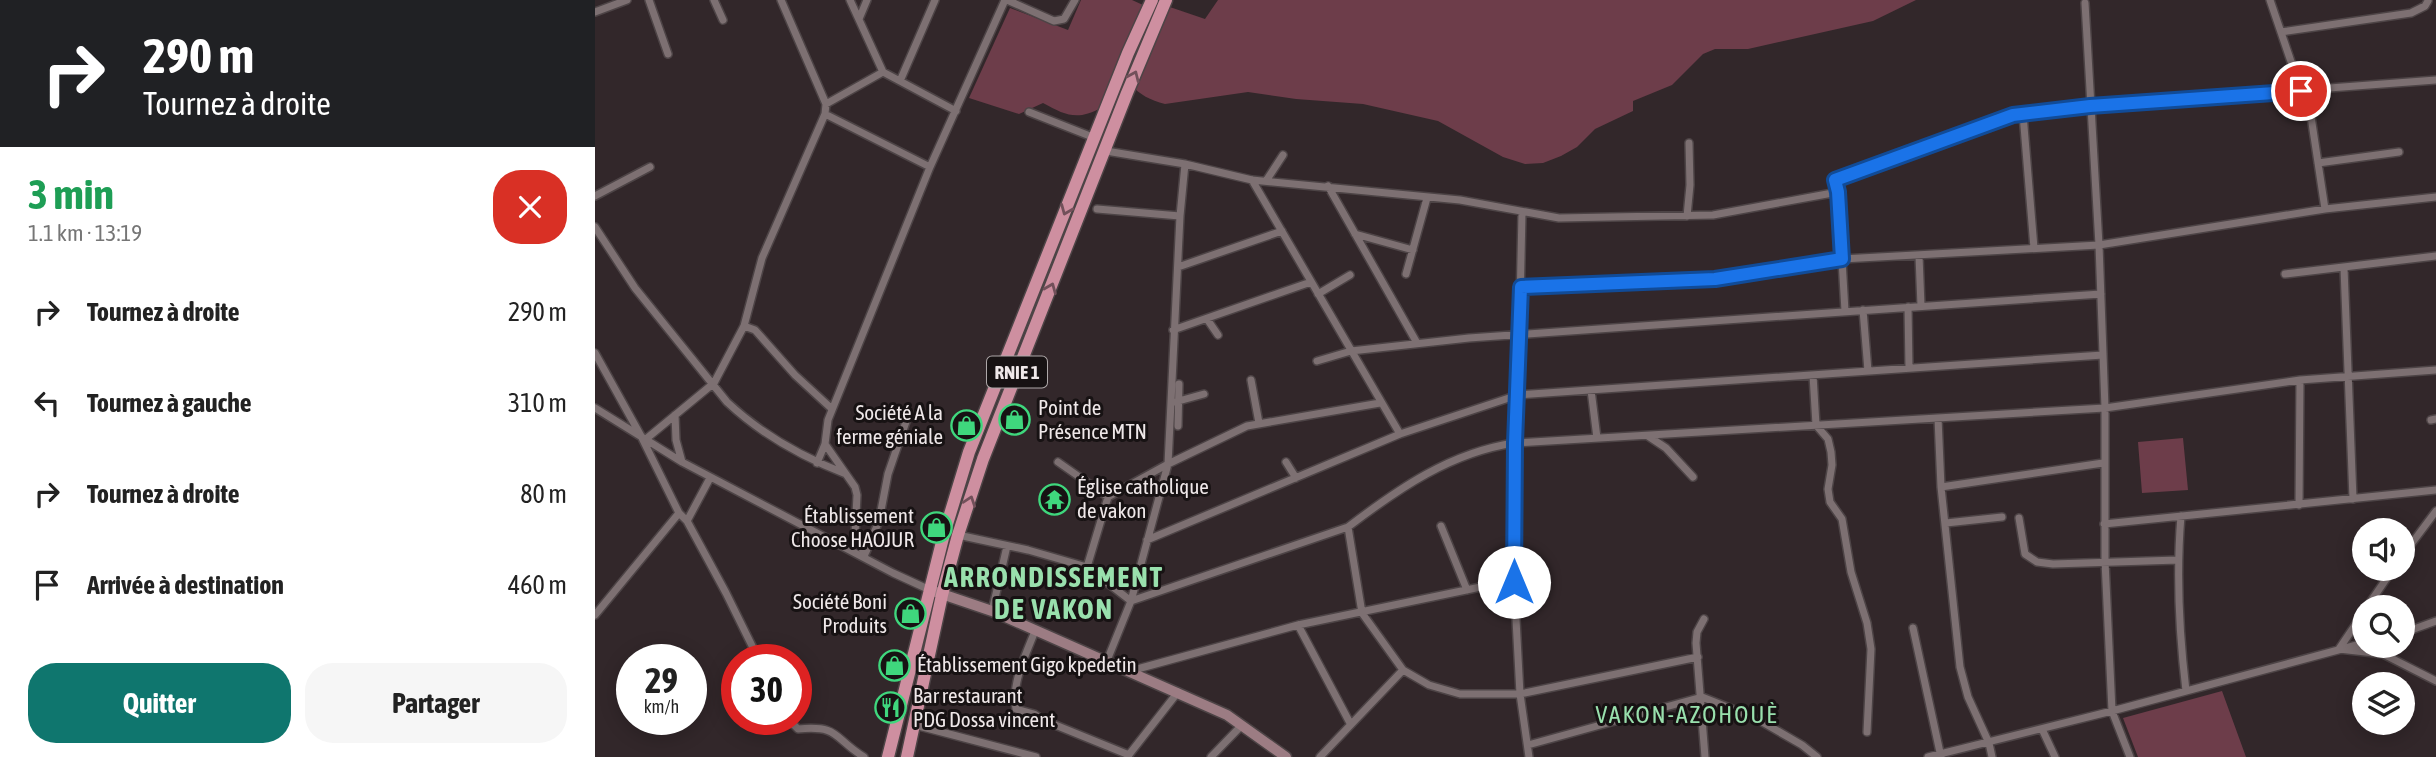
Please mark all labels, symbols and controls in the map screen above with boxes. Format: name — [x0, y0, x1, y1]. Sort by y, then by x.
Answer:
text: 290 m — [143, 27, 254, 83]
icon: right — [28, 28, 119, 119]
pin — [2271, 61, 2331, 121]
one-way arrow — [1126, 71, 1140, 84]
icon: arrive — [2282, 72, 2320, 110]
text: Tournez à droite — [143, 85, 331, 122]
text: 3 min — [28, 170, 114, 218]
button: close — [493, 170, 567, 244]
one-way arrow — [1060, 202, 1074, 215]
text: 1.1 km · 13:19 — [28, 220, 142, 246]
one-way arrow — [1042, 283, 1056, 295]
icon: right — [28, 293, 66, 331]
text: Tournez à droite — [87, 297, 240, 327]
text: 290 m — [508, 297, 567, 327]
road number: RNIE 1 — [987, 356, 1047, 388]
icon: left — [28, 384, 66, 422]
text: Tournez à gauche — [87, 388, 252, 418]
text: 310 m — [508, 388, 567, 418]
place label: Point de Présence MTN — [1038, 395, 1147, 443]
place label: Société A la ferme géniale — [836, 400, 943, 448]
shop icon: Point de Présence MTN — [998, 403, 1032, 437]
shop icon: Société A la ferme géniale — [949, 408, 983, 442]
place label: Église catholique de vakon — [1077, 474, 1209, 522]
icon: right — [28, 475, 66, 513]
text: Tournez à droite — [87, 479, 240, 509]
text: 80 m — [520, 479, 567, 509]
temple icon: Église catholique de vakon — [1037, 482, 1071, 516]
one-way arrow — [962, 495, 976, 507]
place label: Établissement Choose HAOJUR — [791, 503, 914, 551]
shop icon: Établissement Choose HAOJUR — [920, 511, 954, 545]
map controls — [2352, 518, 2415, 735]
button: sound — [2352, 518, 2415, 581]
position arrow — [1477, 545, 1551, 619]
district label: ARRONDISSEMENT DE VAKON — [943, 561, 1164, 625]
icon: arrive — [28, 566, 66, 604]
text: Arrivée à destination — [87, 570, 284, 600]
text: 460 m — [508, 570, 567, 600]
place label: Société Boni Produits — [793, 589, 887, 637]
button: search — [2352, 595, 2415, 658]
shop icon: Société Boni Produits — [893, 597, 927, 631]
speed limit sign: 30 — [721, 644, 812, 735]
shop icon: Établissement Gigo kpedetin — [877, 648, 911, 682]
place label: Établissement Gigo kpedetin — [917, 652, 1137, 676]
text: 29 — [645, 660, 678, 700]
button: Quitter — [28, 663, 291, 743]
button: Partager — [305, 663, 567, 743]
button: layers — [2352, 672, 2415, 735]
place label: Bar restaurant PDG Dossa vincent — [913, 683, 1055, 731]
restaurant icon: Bar restaurant PDG Dossa vincent — [873, 691, 907, 725]
text: km/h — [644, 696, 679, 717]
district label: VAKON-AZOHOUÈ — [1595, 701, 1779, 728]

